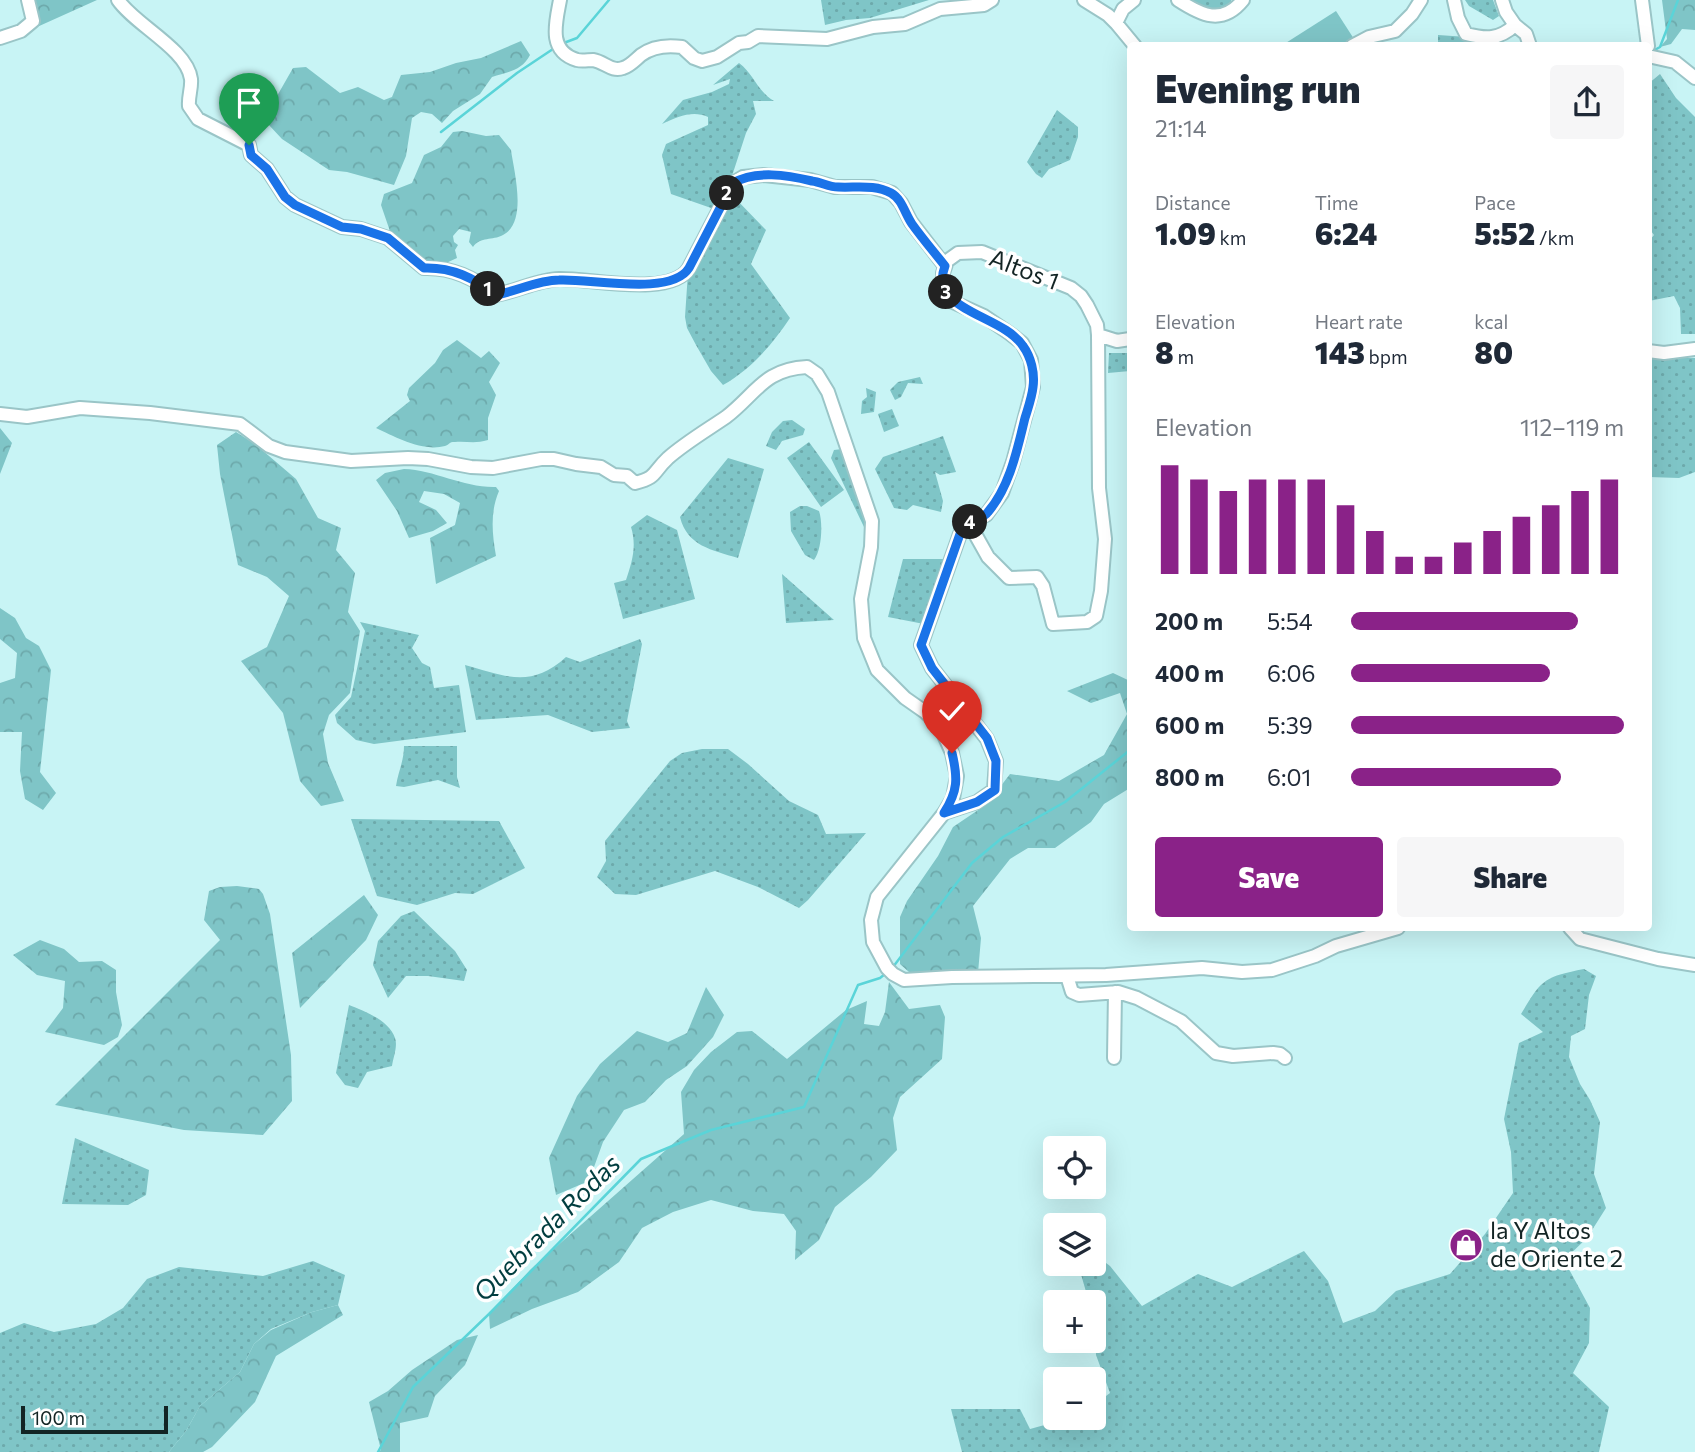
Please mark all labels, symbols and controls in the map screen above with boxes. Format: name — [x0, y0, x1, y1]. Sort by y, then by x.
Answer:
text: Evening run — [1155, 64, 1361, 111]
button: share — [1550, 65, 1624, 139]
pin — [219, 73, 279, 145]
icon: arrive — [230, 84, 268, 122]
text: 21:14 — [1155, 114, 1207, 142]
pin: 2 — [710, 176, 744, 210]
text: 2 — [721, 181, 732, 204]
text: Distance — [1155, 191, 1231, 214]
text: Time — [1315, 191, 1358, 214]
text: Pace — [1474, 191, 1516, 214]
text: 1.09 — [1155, 214, 1216, 251]
text: 6:24 — [1315, 214, 1377, 251]
text: 5:52 — [1474, 214, 1535, 251]
text: km — [1216, 226, 1246, 249]
text: /km — [1535, 226, 1574, 249]
street label: Altos 1 — [986, 242, 1063, 295]
pin: 1 — [470, 272, 505, 306]
pin: 3 — [928, 274, 964, 310]
text: 1 — [483, 277, 492, 300]
text: 3 — [940, 280, 951, 303]
text: Elevation — [1155, 310, 1235, 333]
text: Heart rate — [1315, 310, 1403, 333]
text: kcal — [1474, 310, 1508, 333]
text: 8 — [1155, 333, 1174, 370]
text: 143 — [1315, 333, 1365, 370]
text: 80 — [1474, 333, 1513, 370]
text: m — [1174, 345, 1194, 368]
text: bpm — [1365, 345, 1408, 368]
text: Elevation — [1155, 413, 1252, 441]
text: 112–119 m — [1520, 413, 1624, 441]
pin: 4 — [953, 504, 988, 540]
text: 4 — [964, 510, 975, 533]
text: 200 m — [1155, 607, 1223, 635]
text: 5:54 — [1267, 607, 1313, 635]
text: 400 m — [1155, 659, 1224, 687]
text: 6:06 — [1267, 659, 1315, 687]
pin — [922, 681, 982, 753]
icon: check — [933, 692, 971, 730]
text: 600 m — [1155, 711, 1224, 739]
text: 5:39 — [1267, 711, 1313, 739]
text: 800 m — [1155, 763, 1224, 791]
text: 6:01 — [1267, 763, 1311, 791]
button: Save — [1155, 837, 1383, 917]
button: Share — [1397, 837, 1624, 917]
map controls — [1043, 1136, 1106, 1430]
button: locate — [1043, 1136, 1106, 1199]
water label: Quebrada Rodas — [466, 1147, 626, 1307]
button: layers — [1043, 1213, 1106, 1276]
place label: la Y Altos de Oriente 2 — [1490, 1215, 1623, 1272]
shop icon: la Y Altos de Oriente 2 — [1447, 1226, 1485, 1264]
button: + — [1043, 1290, 1106, 1353]
button: − — [1043, 1367, 1106, 1430]
scale bar — [21, 1403, 168, 1435]
text: 100 m — [32, 1406, 85, 1429]

